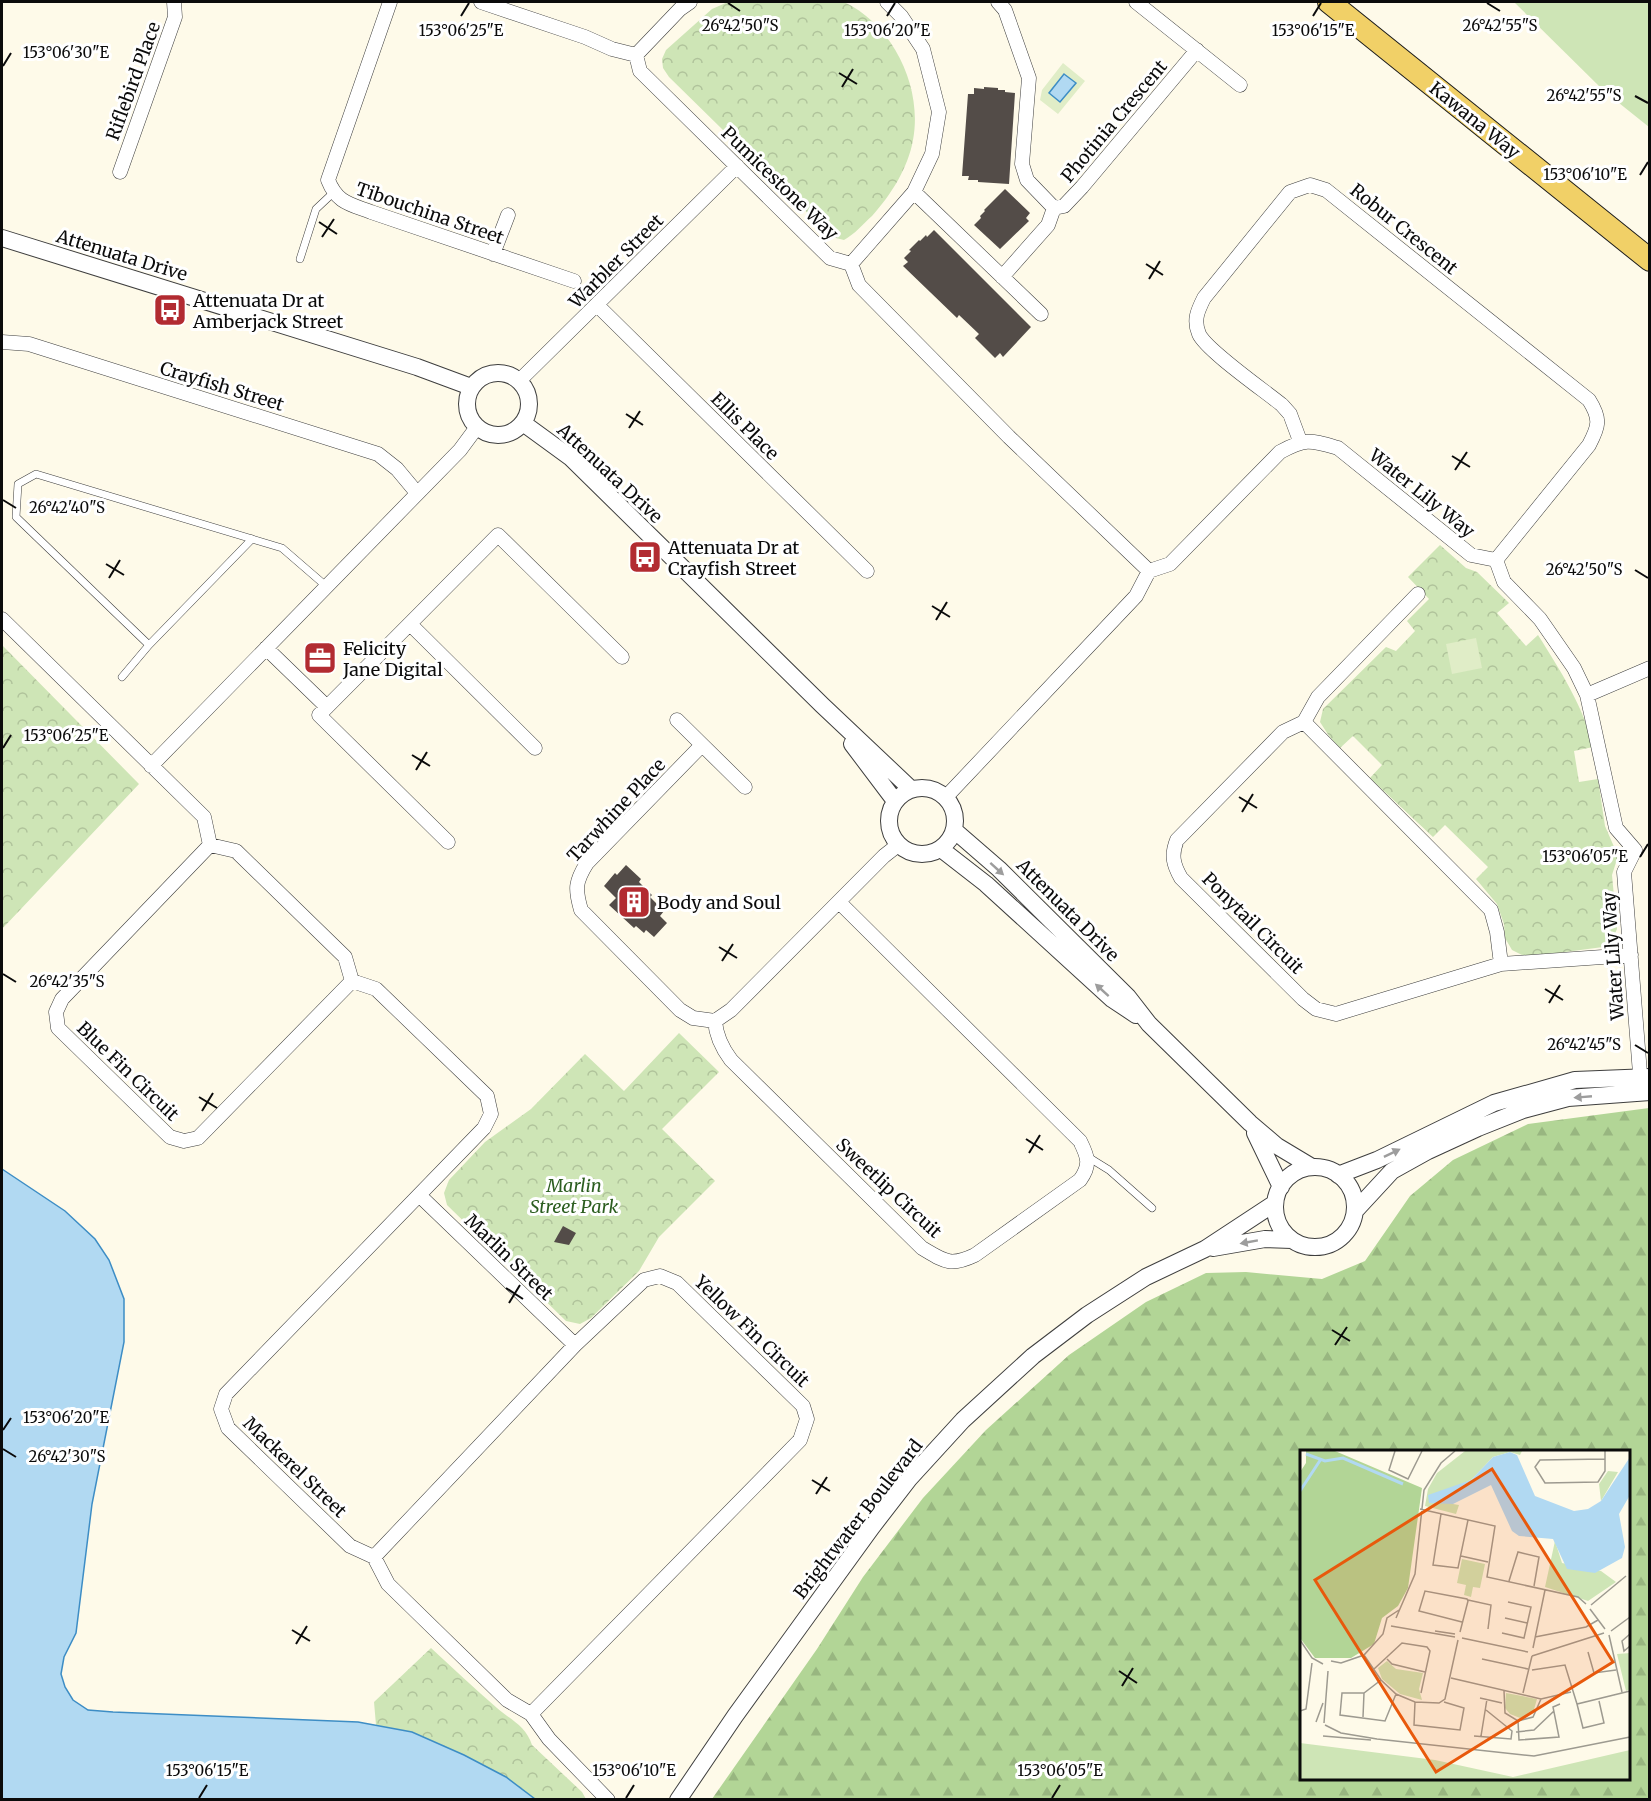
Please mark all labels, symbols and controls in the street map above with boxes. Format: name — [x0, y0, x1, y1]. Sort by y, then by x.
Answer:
text: 26°42'50"S — [702, 16, 778, 35]
text: 26°42'55"S — [1463, 16, 1537, 35]
street label: Riflebird Place — [101, 18, 165, 144]
text: 153°06'25"E — [419, 21, 504, 40]
text: 153°06'20"E — [844, 21, 931, 40]
text: 153°06'15"E — [1272, 21, 1355, 40]
text: 153°06'30"E — [23, 43, 109, 62]
street label: Photinia Crescent — [1056, 55, 1172, 187]
street label: Kawana Way — [1425, 76, 1525, 164]
text: 26°42'55"S — [1547, 86, 1621, 105]
street label: Pumicestone Way — [717, 121, 844, 245]
text: 153°06'10"E — [1543, 165, 1627, 184]
street label: Tibouchina Street — [353, 177, 507, 249]
street label: Robur Crescent — [1346, 179, 1462, 279]
street label: Warbler Street — [563, 209, 668, 314]
street label: Attenuata Drive — [53, 224, 190, 286]
place label: Attenuata Dr at Amberjack Street — [192, 289, 343, 333]
bus stop icon: Attenuata Dr at Amberjack Street — [152, 292, 188, 328]
street label: Crayfish Street — [157, 356, 287, 416]
street label: Ellis Place — [706, 387, 784, 465]
street label: Attenuata Drive — [552, 418, 667, 528]
street label: Water Lily Way — [1364, 443, 1480, 543]
text: 26°42'40"S — [29, 498, 105, 517]
place label: Attenuata Dr at Crayfish Street — [667, 536, 799, 580]
bus stop icon: Attenuata Dr at Crayfish Street — [627, 539, 663, 575]
text: 26°42'50"S — [1546, 560, 1622, 579]
place label: Felicity Jane Digital — [342, 637, 443, 681]
office icon: Felicity Jane Digital — [302, 640, 338, 676]
text: 153°06'25"E — [24, 726, 109, 745]
street label: Tarwhine Place — [562, 753, 670, 867]
text: 153°06'05"E — [1542, 847, 1628, 866]
street label: Attenuata Drive — [1011, 853, 1124, 966]
one-way arrow — [990, 862, 1005, 876]
street label: Ponytail Circuit — [1197, 867, 1309, 979]
building icon: Body and Soul — [616, 884, 652, 920]
street label: Water Lily Way — [1597, 890, 1629, 1022]
place label: Body and Soul — [657, 891, 781, 914]
text: 26°42'35"S — [30, 972, 105, 991]
one-way arrow — [1094, 983, 1109, 997]
street label: Blue Fin Circuit — [72, 1017, 184, 1125]
text: 26°42'45"S — [1547, 1035, 1621, 1054]
one-way arrow — [1573, 1092, 1592, 1102]
street label: Sweetlip Circuit — [831, 1133, 947, 1243]
one-way arrow — [1384, 1148, 1401, 1157]
park label: Marlin Street Park — [530, 1174, 618, 1218]
street label: Marlin Street — [460, 1209, 558, 1305]
one-way arrow — [1239, 1238, 1258, 1247]
street label: Yellow Fin Circuit — [689, 1270, 814, 1392]
text: 153°06'20"E — [23, 1408, 110, 1427]
street label: Mackerel Street — [238, 1412, 352, 1522]
street label: Brightwater Boulevard — [789, 1435, 927, 1603]
text: 26°42'30"S — [29, 1447, 105, 1466]
inset map — [1300, 1450, 1630, 1780]
text: 153°06'15"E — [166, 1761, 249, 1780]
text: 153°06'10"E — [592, 1761, 676, 1780]
text: 153°06'05"E — [1017, 1761, 1103, 1780]

